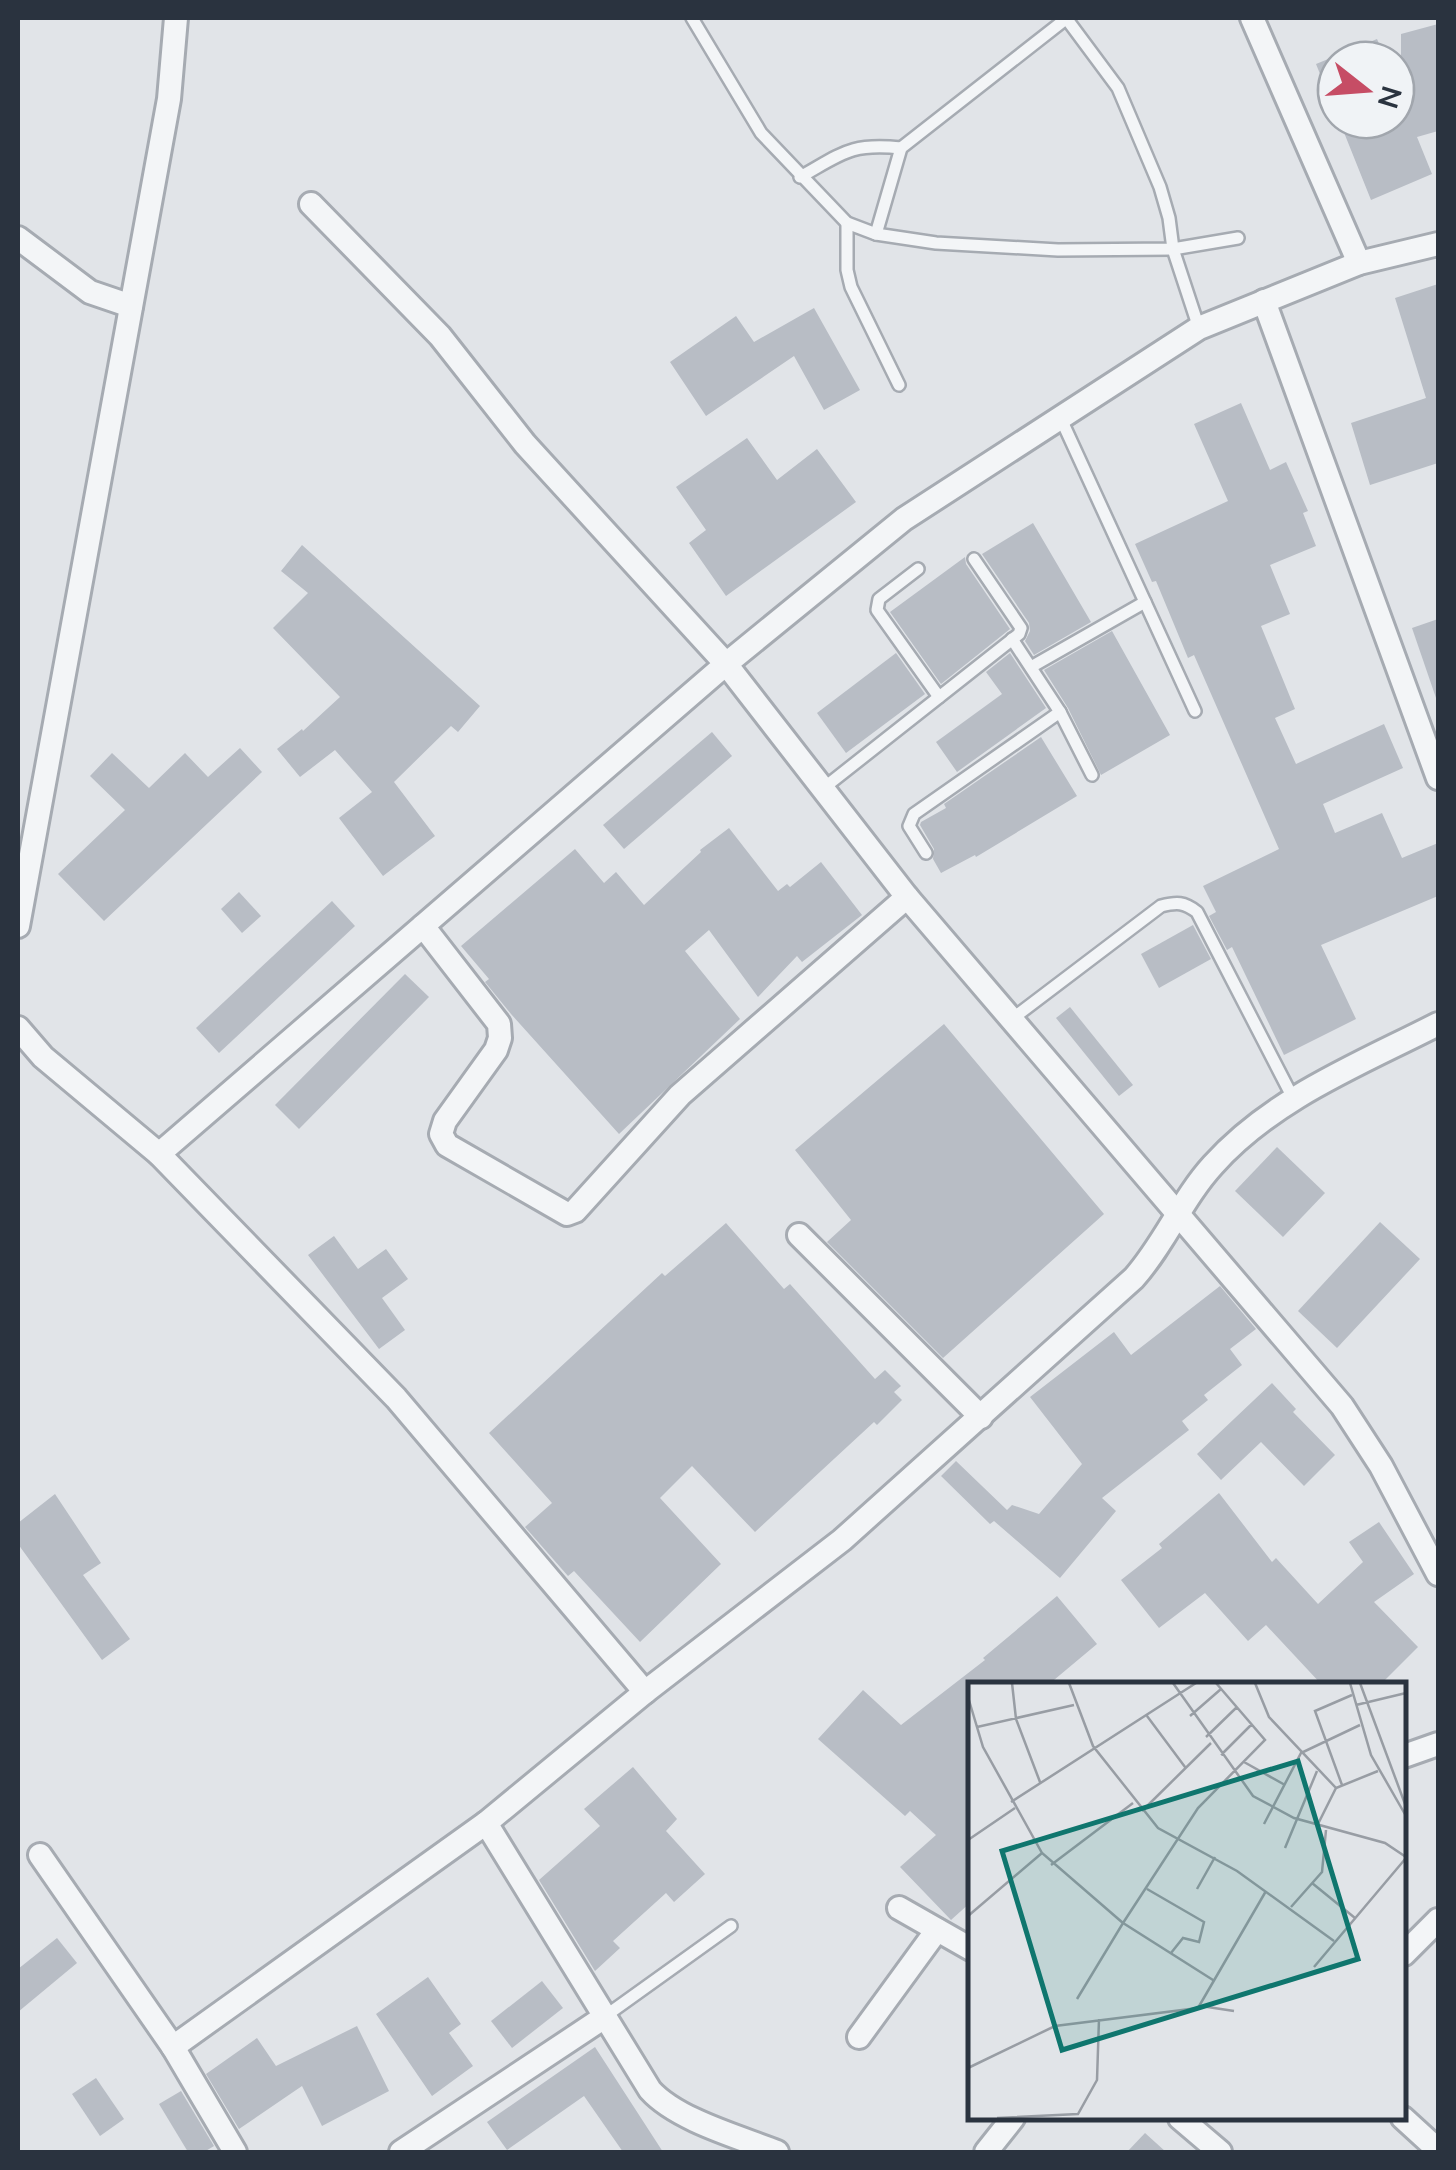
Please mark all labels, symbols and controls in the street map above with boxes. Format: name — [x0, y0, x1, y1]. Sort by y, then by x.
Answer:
north arrow — [1316, 40, 1416, 140]
text: N — [1371, 82, 1410, 113]
inset map — [968, 1682, 1406, 2120]

